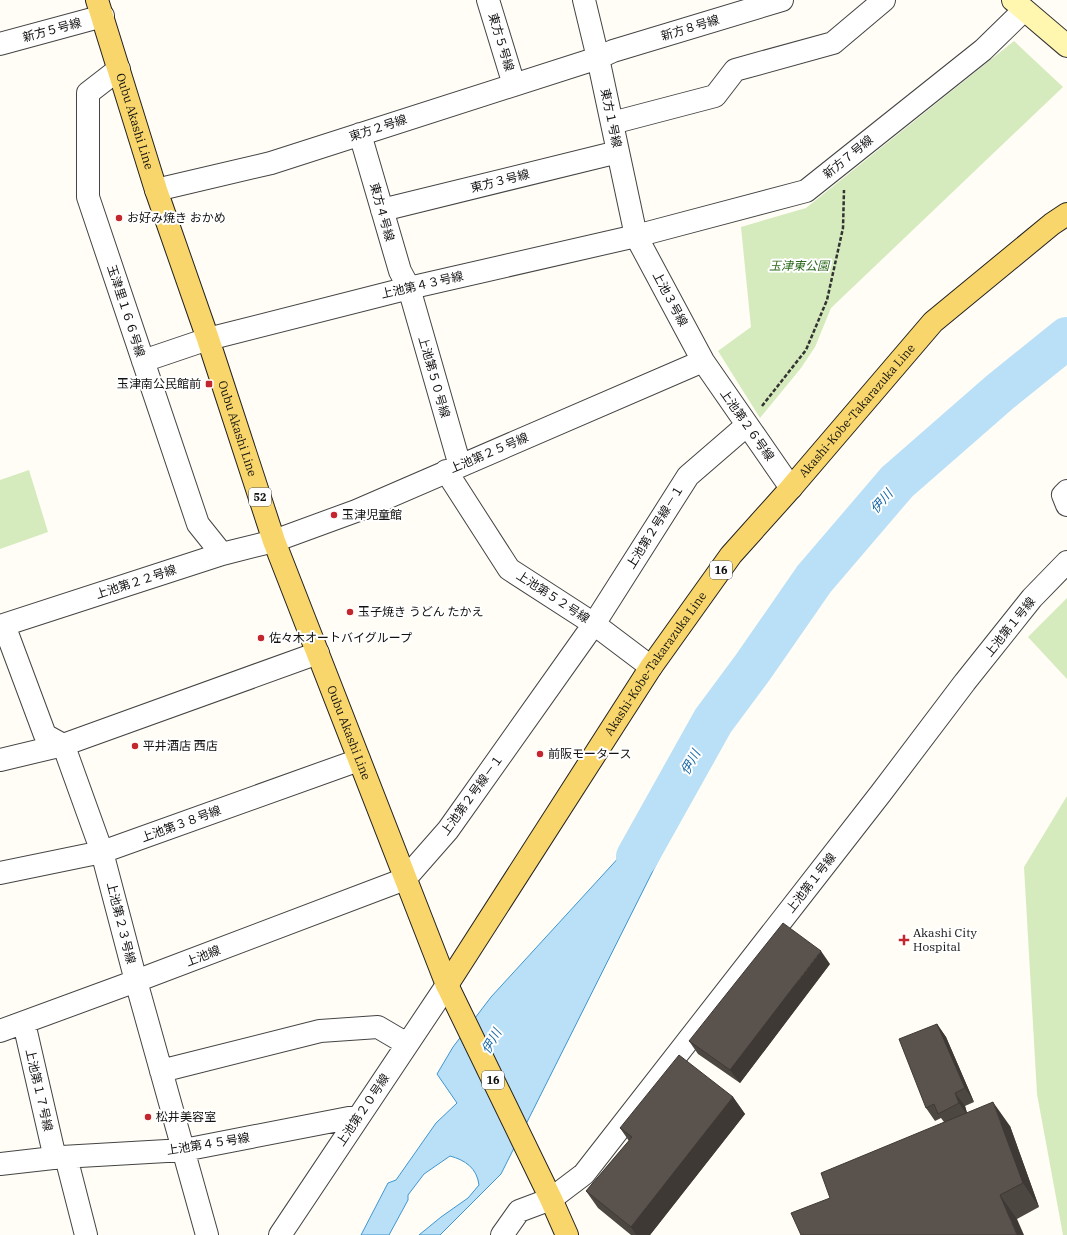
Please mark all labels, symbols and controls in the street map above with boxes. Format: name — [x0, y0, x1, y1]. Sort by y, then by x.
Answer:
street label: 東方５号線 — [486, 11, 517, 73]
street label: 新方８号線 — [659, 12, 721, 43]
street label: 新方５号線 — [21, 15, 83, 45]
street label: Oubu Akashi Line — [113, 71, 157, 171]
street label: 東方１号線 — [598, 87, 625, 149]
street label: 東方２号線 — [347, 111, 409, 144]
street label: 新方７号線 — [820, 132, 876, 181]
street label: 東方３号線 — [469, 166, 531, 195]
street label: 東方４号線 — [367, 181, 398, 243]
place label: お好み焼き おかめ — [127, 210, 226, 225]
marker: お好み焼き おかめ — [114, 213, 124, 223]
park label: 玉津東公園 — [769, 258, 831, 273]
street label: 玉津里１６６号線 — [105, 263, 148, 359]
street label: 上池第４３号線 — [379, 268, 465, 301]
street label: 上池３号線 — [650, 269, 691, 329]
street label: 上池第５０号線 — [416, 334, 453, 419]
street label: Akashi-Kobe-Takarazuka Line — [795, 341, 918, 480]
place label: 玉津南公民館前 — [117, 376, 201, 391]
marker: 玉津南公民館前 — [204, 379, 214, 389]
street label: Oubu Akashi Line — [215, 379, 260, 478]
street label: 上池第２６号線 — [717, 386, 778, 463]
street label: 上池第２５号線 — [447, 429, 530, 476]
street label: 上池第２号線－１ — [623, 482, 686, 571]
water label: 伊川 — [866, 484, 898, 517]
road number: 52 — [249, 488, 271, 506]
place label: 玉津児童館 — [342, 507, 402, 522]
marker: 玉津児童館 — [329, 510, 339, 520]
street label: 上池第２２号線 — [94, 561, 178, 602]
road number: 16 — [710, 561, 732, 579]
street label: 上池第５２号線 — [514, 567, 593, 626]
street label: Akashi-Kobe-Takarazuka Line — [601, 589, 709, 738]
street label: 上池第１号線 — [981, 594, 1038, 659]
place label: 玉子焼き うどん たかえ — [358, 604, 484, 619]
marker: 玉子焼き うどん たかえ — [345, 607, 355, 617]
place label: 佐々木オートバイグループ — [269, 630, 412, 645]
marker: 佐々木オートバイグループ — [256, 633, 266, 643]
street label: Oubu Akashi Line — [324, 683, 374, 782]
place label: 平井酒店 西店 — [143, 738, 218, 753]
marker: 平井酒店 西店 — [130, 741, 140, 751]
water label: 伊川 — [677, 745, 705, 778]
place label: 前阪モータース — [548, 746, 631, 761]
marker: 前阪モータース — [535, 749, 545, 759]
street label: 上池第２号線－１ — [437, 751, 506, 838]
street label: 上池第３８号線 — [139, 802, 223, 845]
street label: 上池第１号線 — [783, 850, 839, 916]
street label: 上池第２３号線 — [104, 880, 139, 965]
place label: Akashi City Hospital — [913, 925, 977, 954]
marker: Akashi City Hospital — [898, 934, 910, 946]
street label: 上池線 — [183, 942, 222, 969]
water label: 伊川 — [478, 1024, 506, 1057]
street label: 上池第１７号線 — [23, 1047, 56, 1133]
street label: 上池第２０号線 — [333, 1071, 392, 1149]
road number: 16 — [482, 1071, 504, 1089]
place label: 松井美容室 — [156, 1109, 216, 1124]
marker: 松井美容室 — [143, 1112, 153, 1122]
street label: 上池第４５号線 — [165, 1130, 251, 1157]

